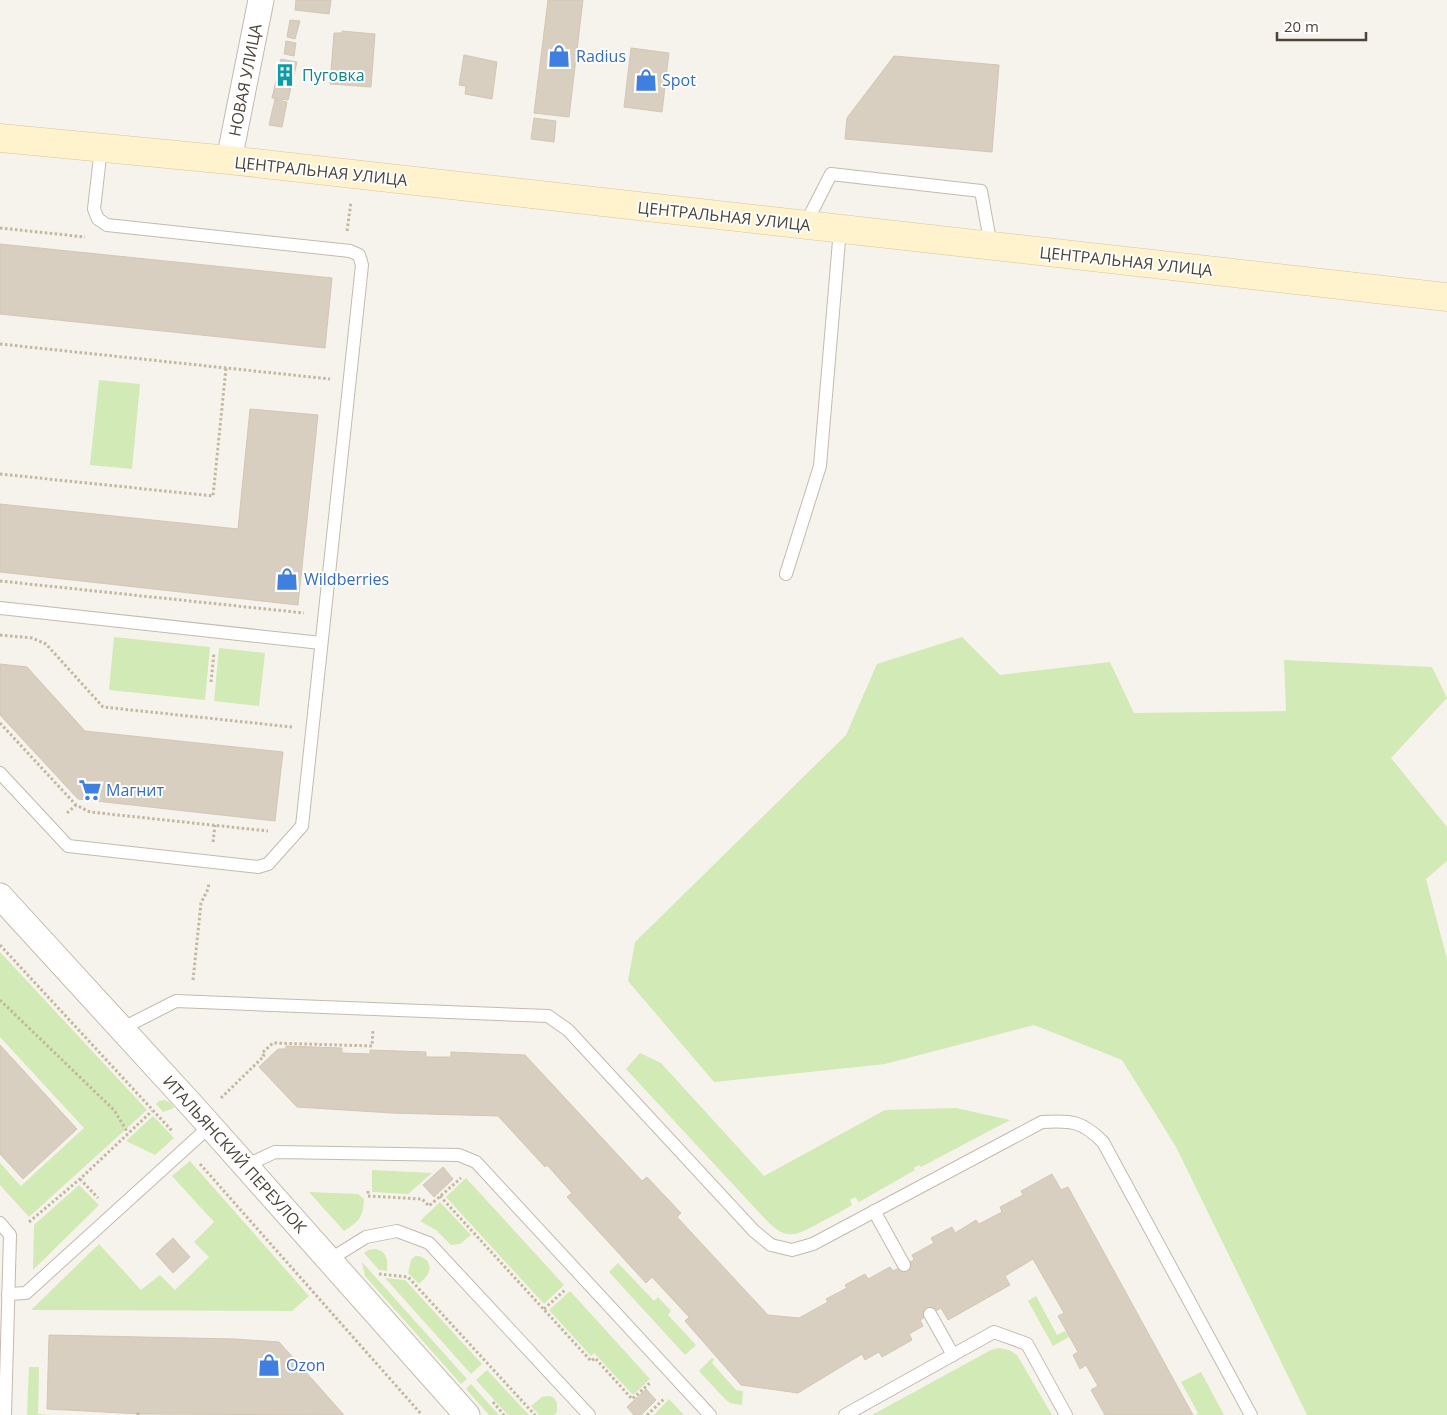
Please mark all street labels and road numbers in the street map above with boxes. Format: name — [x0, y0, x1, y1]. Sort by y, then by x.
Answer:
street label: НОВАЯ УЛИЦА — [223, 21, 267, 138]
street label: ЦЕНТРАЛЬНАЯ УЛИЦА — [233, 151, 409, 191]
street label: ЦЕНТРАЛЬНАЯ УЛИЦА — [636, 196, 812, 236]
street label: ЦЕНТРАЛЬНАЯ УЛИЦА — [1038, 241, 1214, 281]
street label: ИТАЛЬЯНСКИЙ ПЕРЕУЛОК — [158, 1070, 312, 1238]

